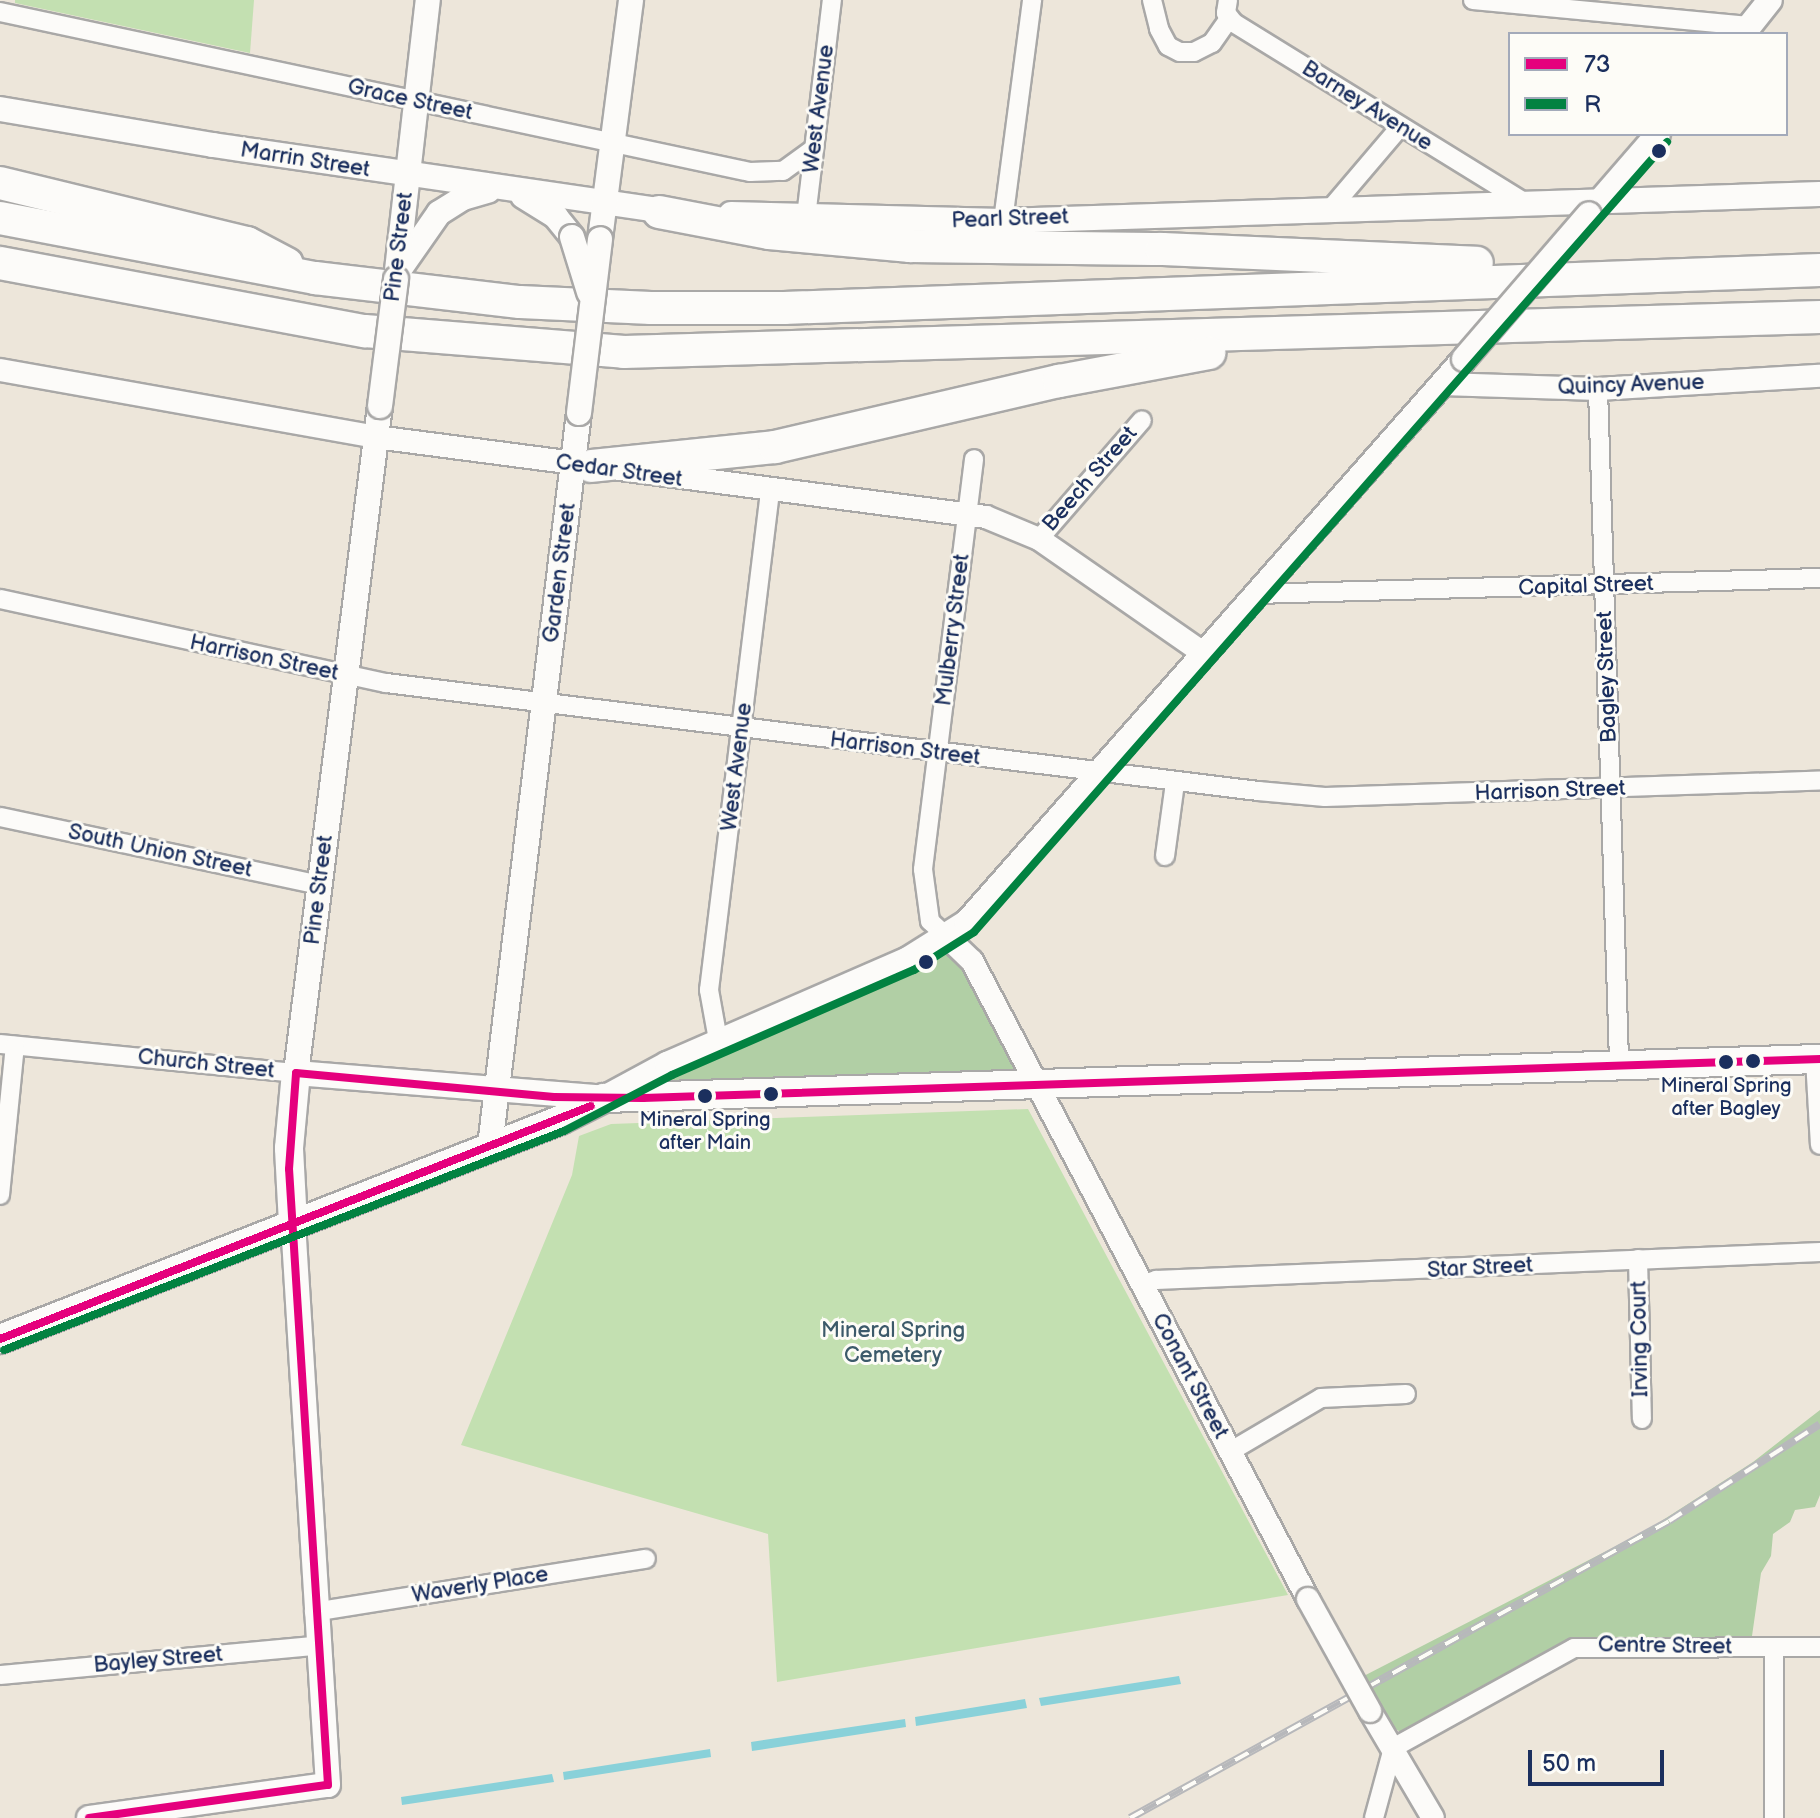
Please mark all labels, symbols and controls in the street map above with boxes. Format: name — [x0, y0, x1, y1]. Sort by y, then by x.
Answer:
legend — [1508, 32, 1788, 136]
street label: West Avenue — [798, 43, 840, 175]
text: 73 — [1584, 50, 1611, 79]
street label: Barney Avenue — [1296, 55, 1438, 157]
street label: Grace Street — [345, 74, 475, 126]
text: R — [1584, 90, 1601, 119]
street label: Marrin Street — [238, 137, 372, 183]
unlabelled marker — [1651, 143, 1667, 159]
street label: Pine Street — [379, 190, 419, 304]
street label: Pearl Street — [951, 204, 1069, 234]
street label: Quincy Avenue — [1556, 369, 1706, 401]
street label: Beech Street — [1037, 421, 1143, 537]
street label: Cedar Street — [554, 449, 684, 493]
street label: Garden Street — [538, 501, 582, 645]
street label: Mulberry Street — [930, 552, 976, 708]
street label: Capital Street — [1518, 570, 1654, 602]
street label: Bagley Street — [1591, 610, 1623, 744]
street label: Harrison Street — [187, 629, 341, 687]
street label: West Avenue — [716, 701, 758, 833]
street label: Harrison Street — [828, 727, 982, 771]
street label: Harrison Street — [1474, 775, 1626, 807]
street label: South Union Street — [65, 819, 255, 883]
street label: Pine Street — [299, 833, 339, 947]
unlabelled marker — [918, 954, 934, 970]
street label: Church Street — [136, 1044, 276, 1084]
unlabelled marker — [1745, 1053, 1761, 1069]
marker: Mineral Spring after Bagley — [1718, 1054, 1734, 1070]
place label: Mineral Spring after Bagley — [1660, 1074, 1792, 1121]
unlabelled marker — [763, 1086, 779, 1102]
marker: Mineral Spring after Main — [697, 1088, 713, 1104]
place label: Mineral Spring after Main — [639, 1108, 771, 1155]
street label: Star Street — [1426, 1252, 1534, 1284]
street label: Irving Court — [1626, 1280, 1654, 1398]
street label: Conant Street — [1146, 1309, 1234, 1443]
park label: Mineral Spring Cemetery — [821, 1317, 965, 1368]
street label: Waverly Place — [409, 1561, 551, 1609]
street label: Centre Street — [1597, 1632, 1733, 1660]
street label: Bayley Street — [91, 1641, 225, 1679]
scale bar — [1532, 1734, 1668, 1784]
text: 50 m — [1542, 1749, 1596, 1778]

